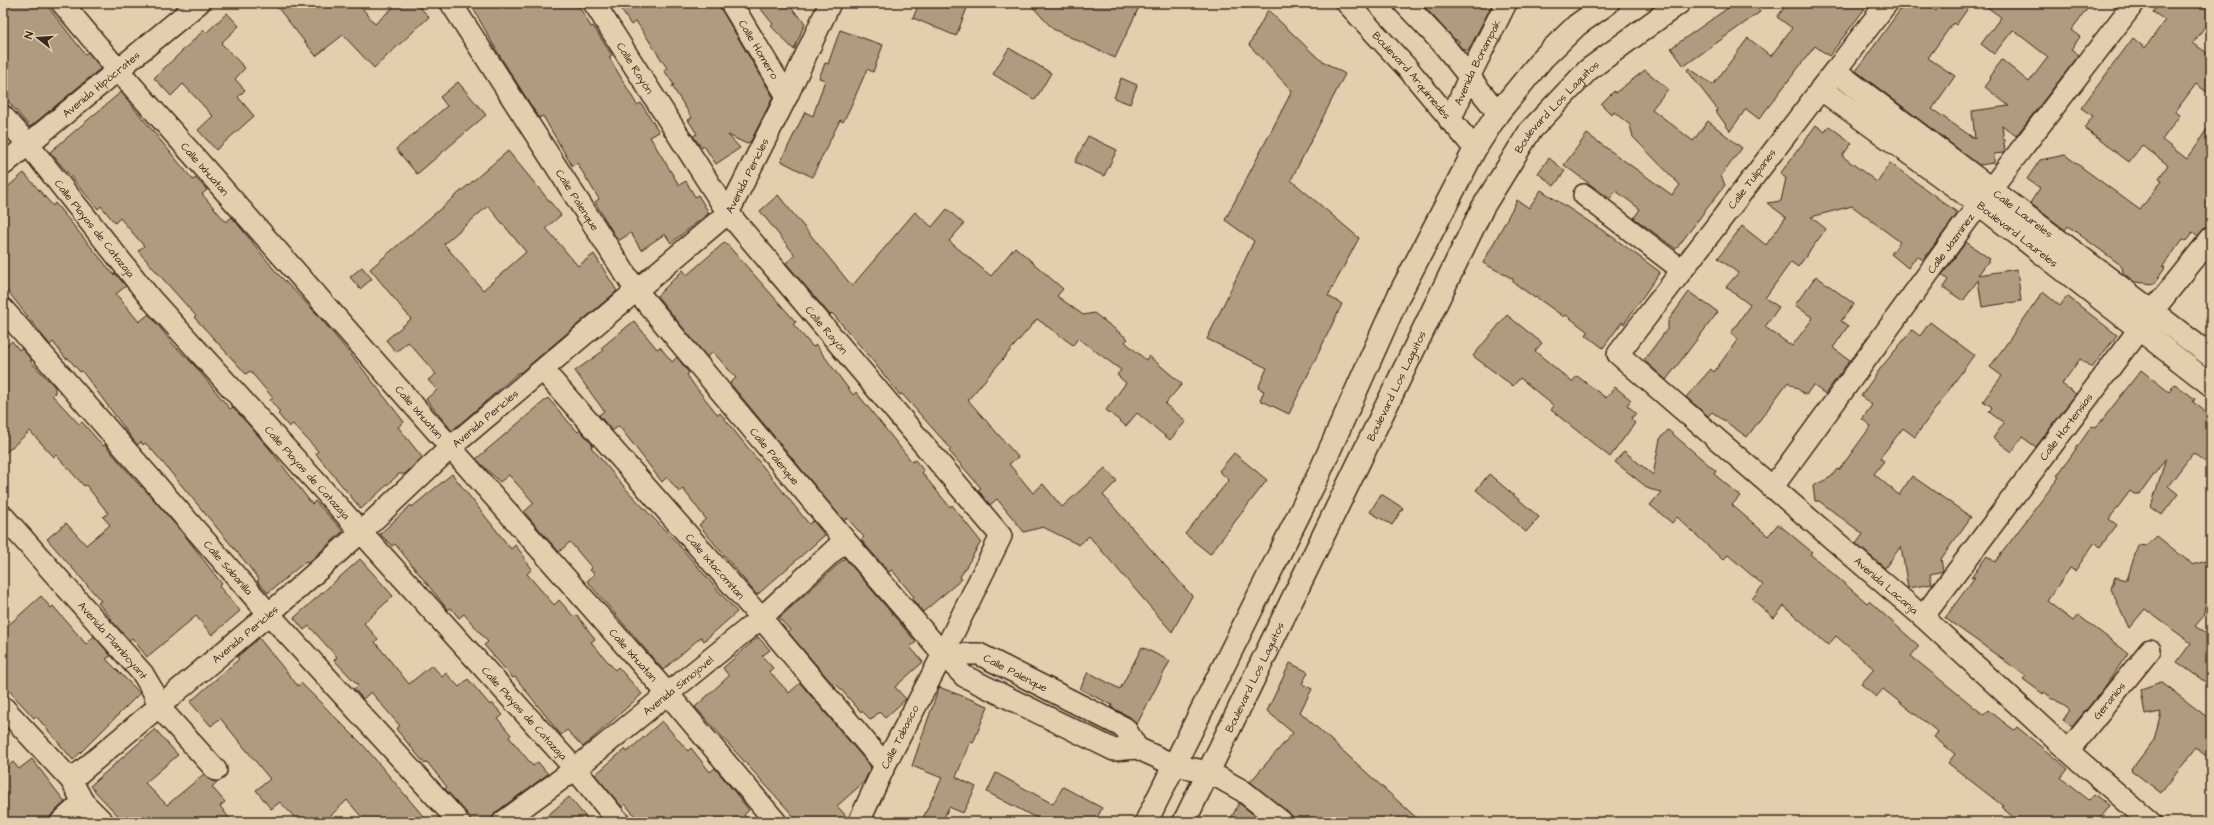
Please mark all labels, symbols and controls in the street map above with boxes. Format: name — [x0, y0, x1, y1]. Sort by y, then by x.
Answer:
street label: Avenida Bonampak — [1450, 16, 1504, 107]
street label: Calle Homero — [735, 17, 783, 82]
north arrow — [18, 18, 58, 58]
street label: Boulevard Arquímedes — [1369, 28, 1455, 123]
text: N — [21, 30, 37, 41]
street label: Calle Rayón — [613, 39, 658, 97]
street label: Avenida Hipócrates — [59, 47, 143, 121]
street label: Boulevard Los Laguitos — [1511, 57, 1603, 156]
street label: Avenida Pericles — [722, 135, 772, 216]
street label: Calle Ixhuatan — [178, 139, 233, 199]
street label: Calle Tulipanes — [1724, 145, 1780, 212]
street label: Calle Palenque — [552, 166, 603, 233]
street label: Calle Playas de Catazaja — [51, 176, 139, 281]
street label: Calle Laureles — [1990, 187, 2056, 242]
street label: Boulevard Laureles — [1974, 198, 2062, 271]
street label: Calle Jazminez — [1923, 209, 1978, 276]
street label: Calle Rayón — [802, 303, 852, 357]
street label: Boulevard Los Laguitos — [1363, 328, 1429, 443]
street label: Calle Ixhuatan — [392, 382, 447, 442]
street label: Avenida Pericles — [449, 386, 522, 451]
street label: Calle Hortensias — [2036, 390, 2096, 463]
street label: Calle Playas de Catazaja — [261, 422, 354, 523]
street label: Calle Palenque — [747, 424, 803, 488]
street label: Calle Ixtacomitan — [682, 530, 749, 603]
street label: Calle Sabanilla — [200, 537, 257, 598]
street label: Avenida Lacanja — [1851, 553, 1922, 617]
street label: Avenida Flamboyant — [75, 598, 152, 682]
street label: Avenida Pericles — [209, 602, 282, 666]
street label: Boulevard Los Laguitos — [1221, 619, 1288, 735]
street label: Calle Ixhuatan — [606, 625, 661, 685]
street label: Calle Palenque — [981, 650, 1050, 695]
street label: Avenida Simojovel — [640, 652, 716, 719]
street label: Calle Playas de Catazaja — [478, 663, 571, 763]
street label: Geranios — [2089, 678, 2129, 722]
street label: Calle Tabasco — [877, 702, 923, 772]

